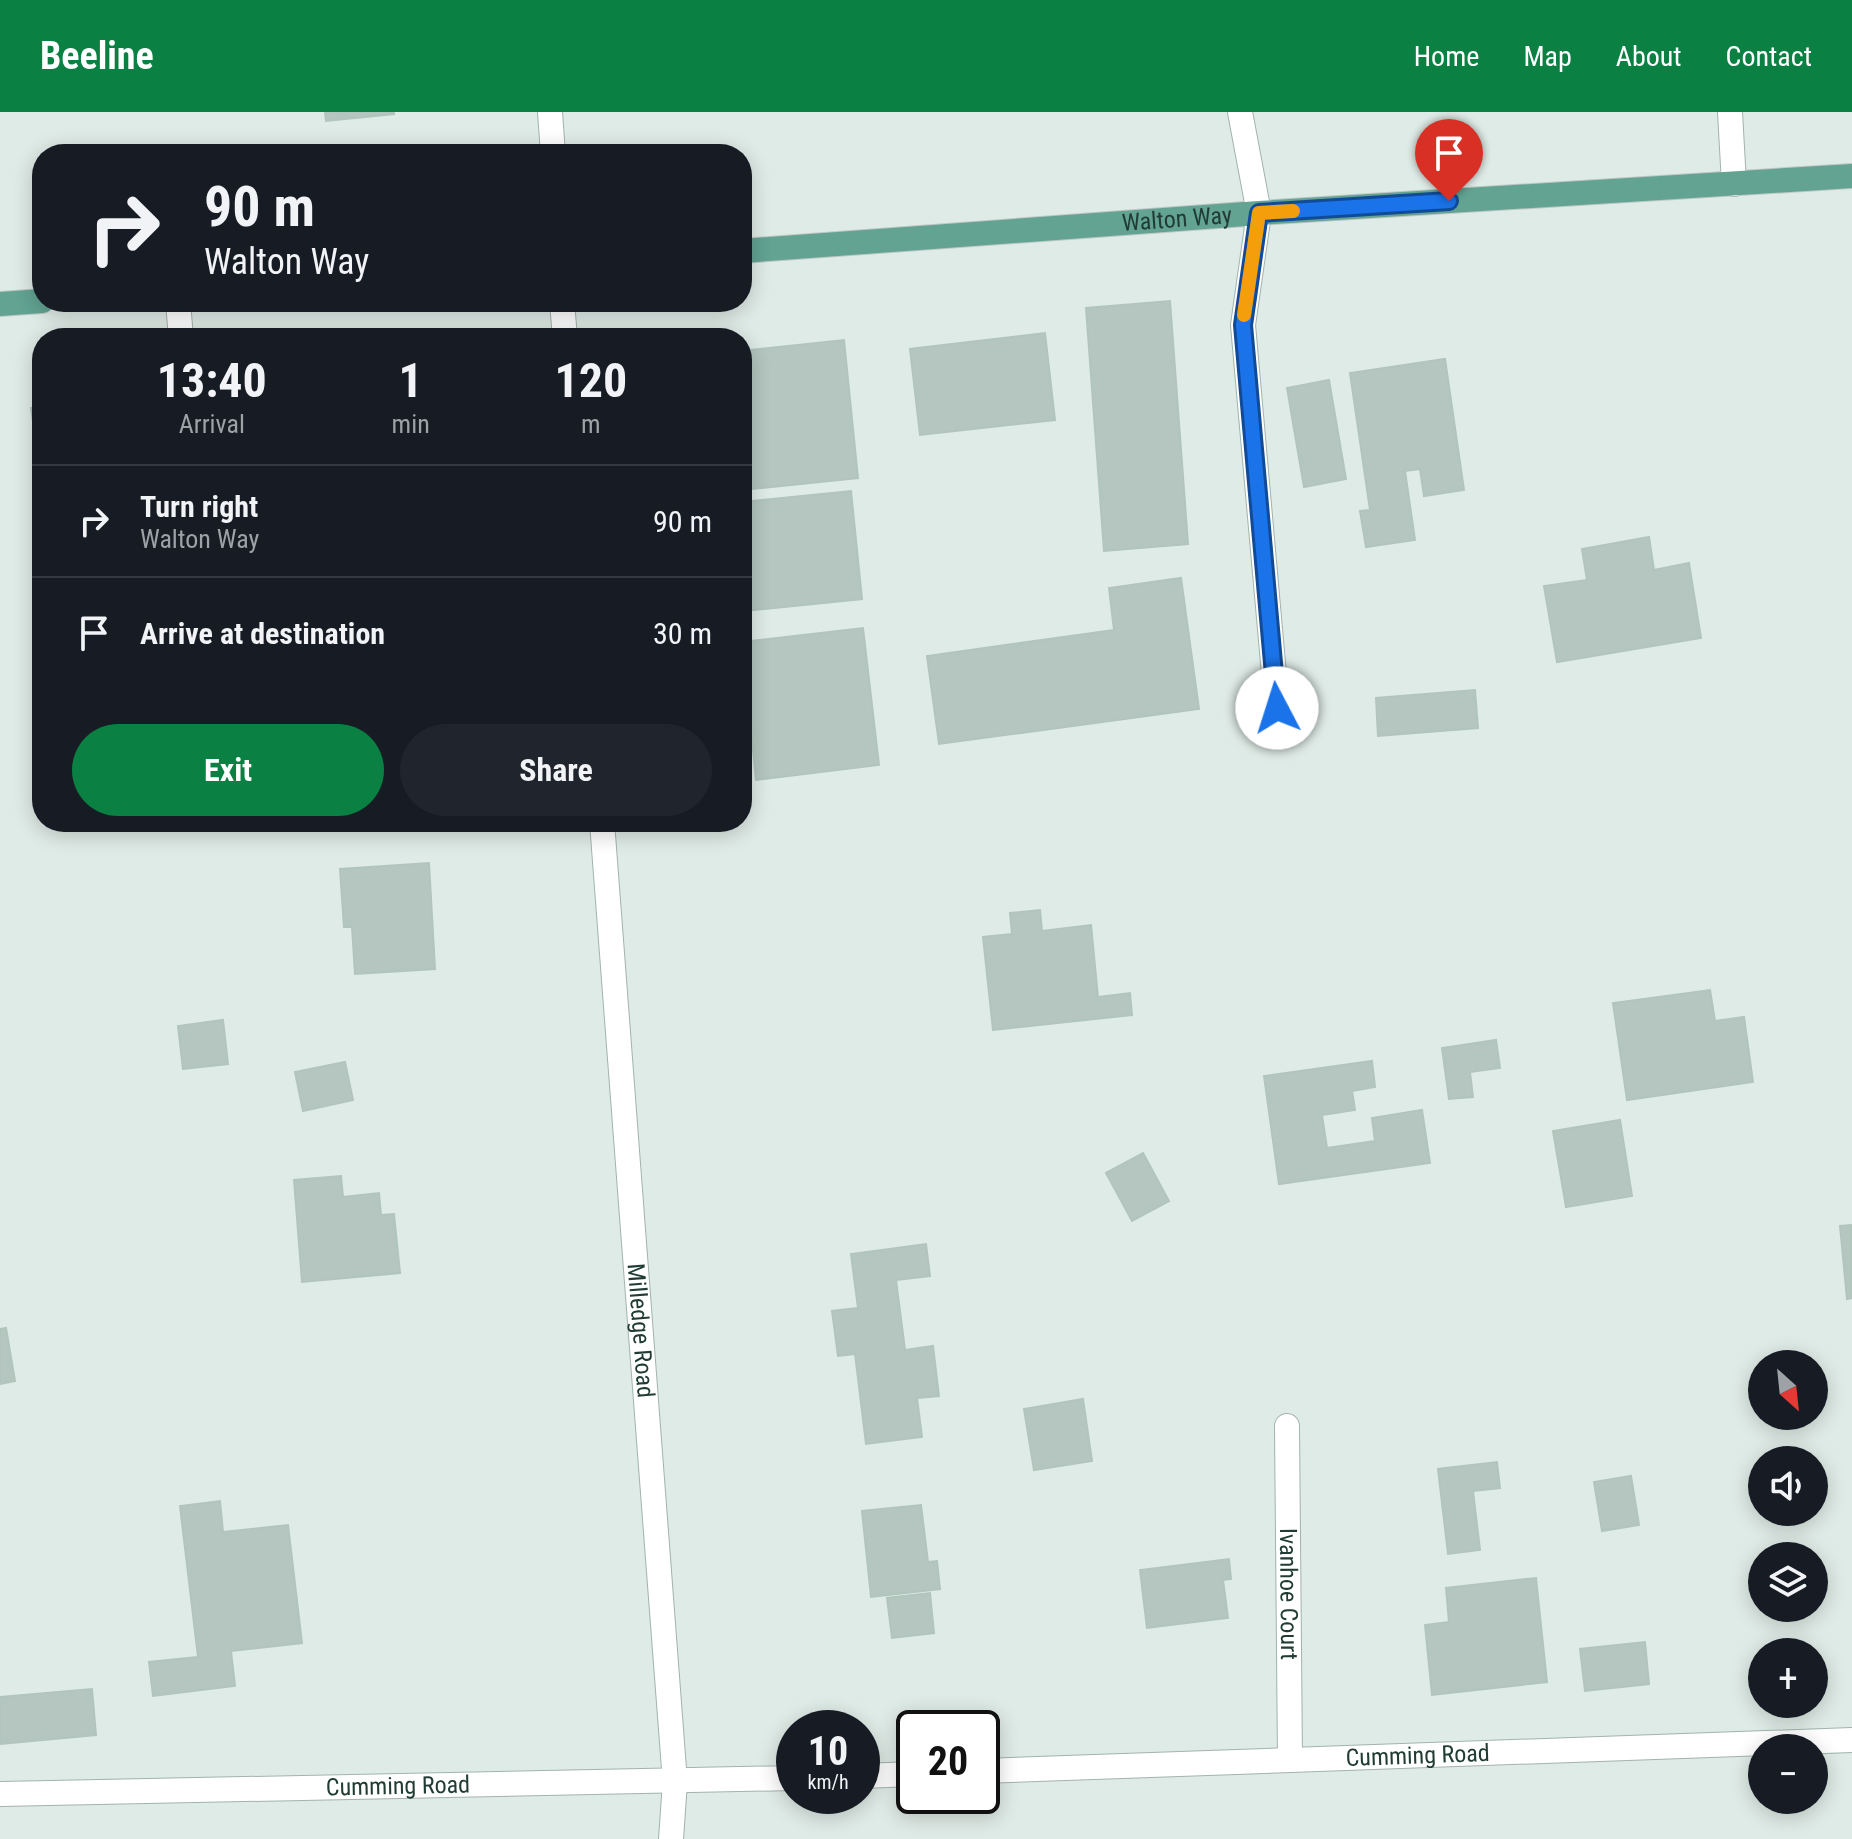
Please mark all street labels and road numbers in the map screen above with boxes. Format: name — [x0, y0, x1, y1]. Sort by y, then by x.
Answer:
street label: Walton Way — [1121, 201, 1233, 237]
street label: Milledge Road — [622, 1262, 660, 1399]
street label: Ivanhoe Court — [1274, 1528, 1303, 1660]
street label: Cumming Road — [1345, 1739, 1490, 1772]
street label: Cumming Road — [326, 1771, 470, 1801]

